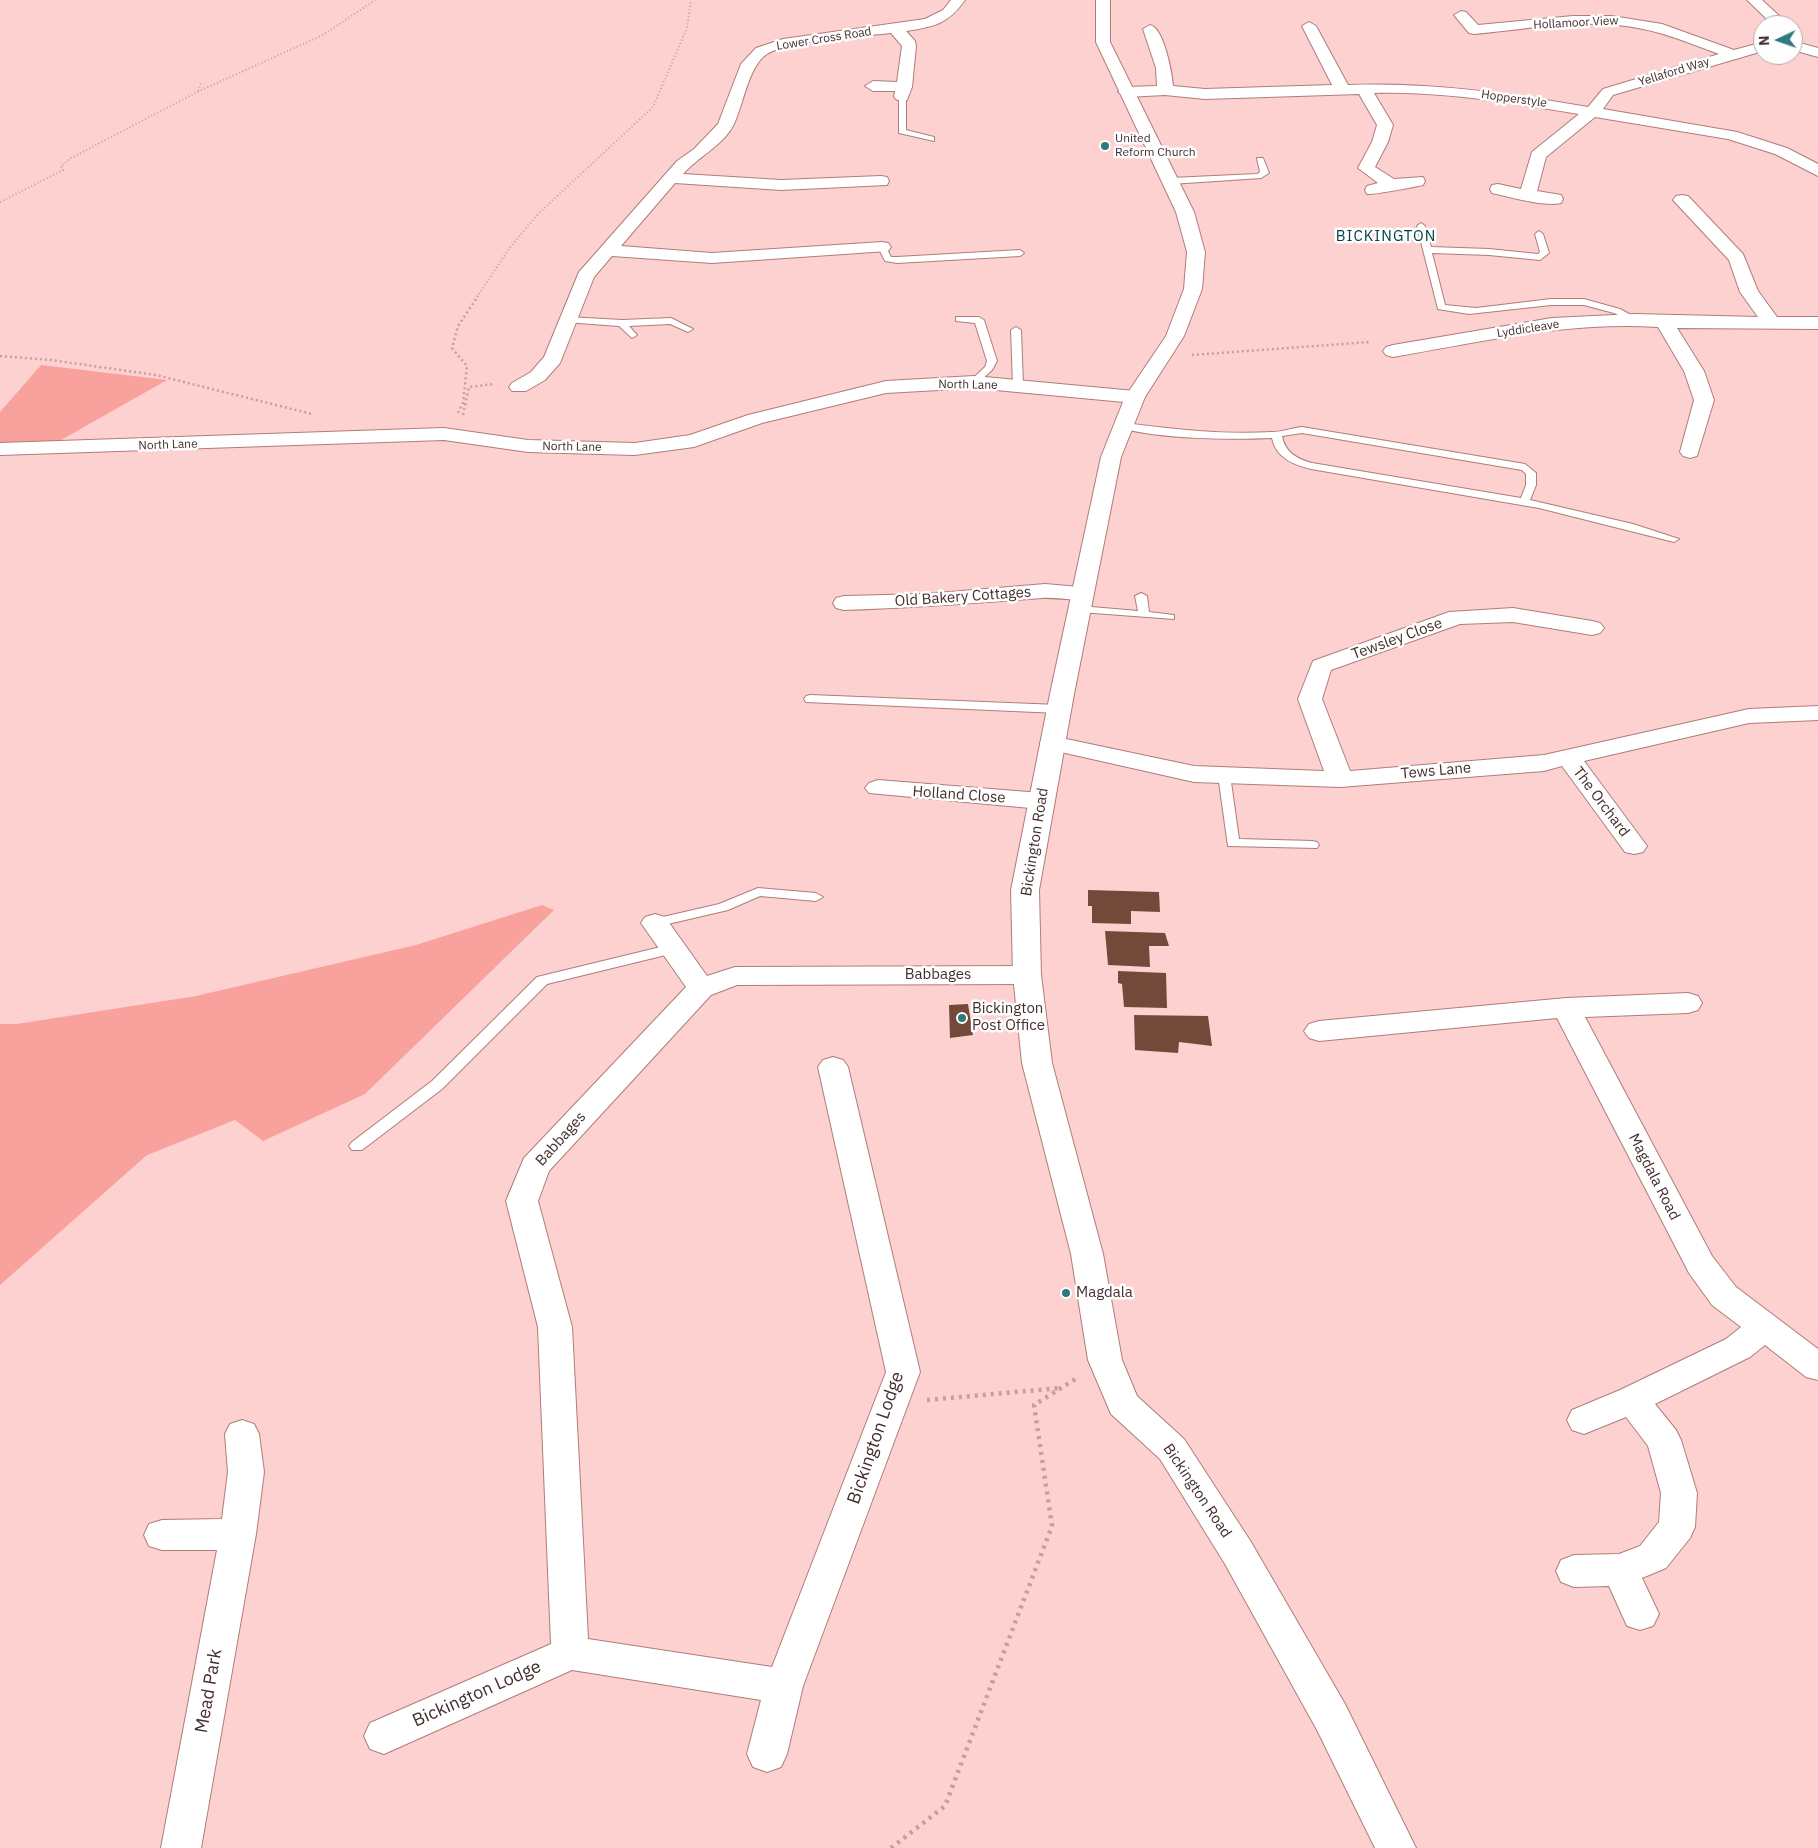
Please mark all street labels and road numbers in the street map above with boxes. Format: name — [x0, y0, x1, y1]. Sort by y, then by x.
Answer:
street label: Hollamoor View — [1533, 14, 1619, 32]
street label: Lower Cross Road — [775, 24, 873, 54]
street label: Yellaford Way — [1637, 54, 1711, 90]
street label: Hopperstyle — [1480, 87, 1548, 111]
street label: Lyddicleave — [1496, 317, 1560, 341]
street label: North Lane — [938, 377, 998, 393]
street label: North Lane — [138, 437, 198, 453]
street label: North Lane — [542, 439, 602, 455]
street label: Old Bakery Cottages — [894, 583, 1032, 611]
street label: Tewsley Close — [1349, 614, 1445, 664]
street label: Tews Lane — [1400, 759, 1472, 783]
street label: The Orchard — [1569, 763, 1633, 841]
street label: Holland Close — [912, 783, 1006, 807]
street label: Bickington Road — [1018, 787, 1052, 897]
street label: Babbages — [905, 966, 971, 984]
street label: Babbages — [532, 1108, 590, 1170]
street label: Magdala Road — [1624, 1131, 1684, 1223]
street label: Bickington Lodge — [843, 1369, 909, 1507]
street label: Bickington Road — [1159, 1441, 1235, 1541]
street label: Mead Park — [191, 1647, 227, 1735]
street label: Bickington Lodge — [409, 1656, 545, 1732]

